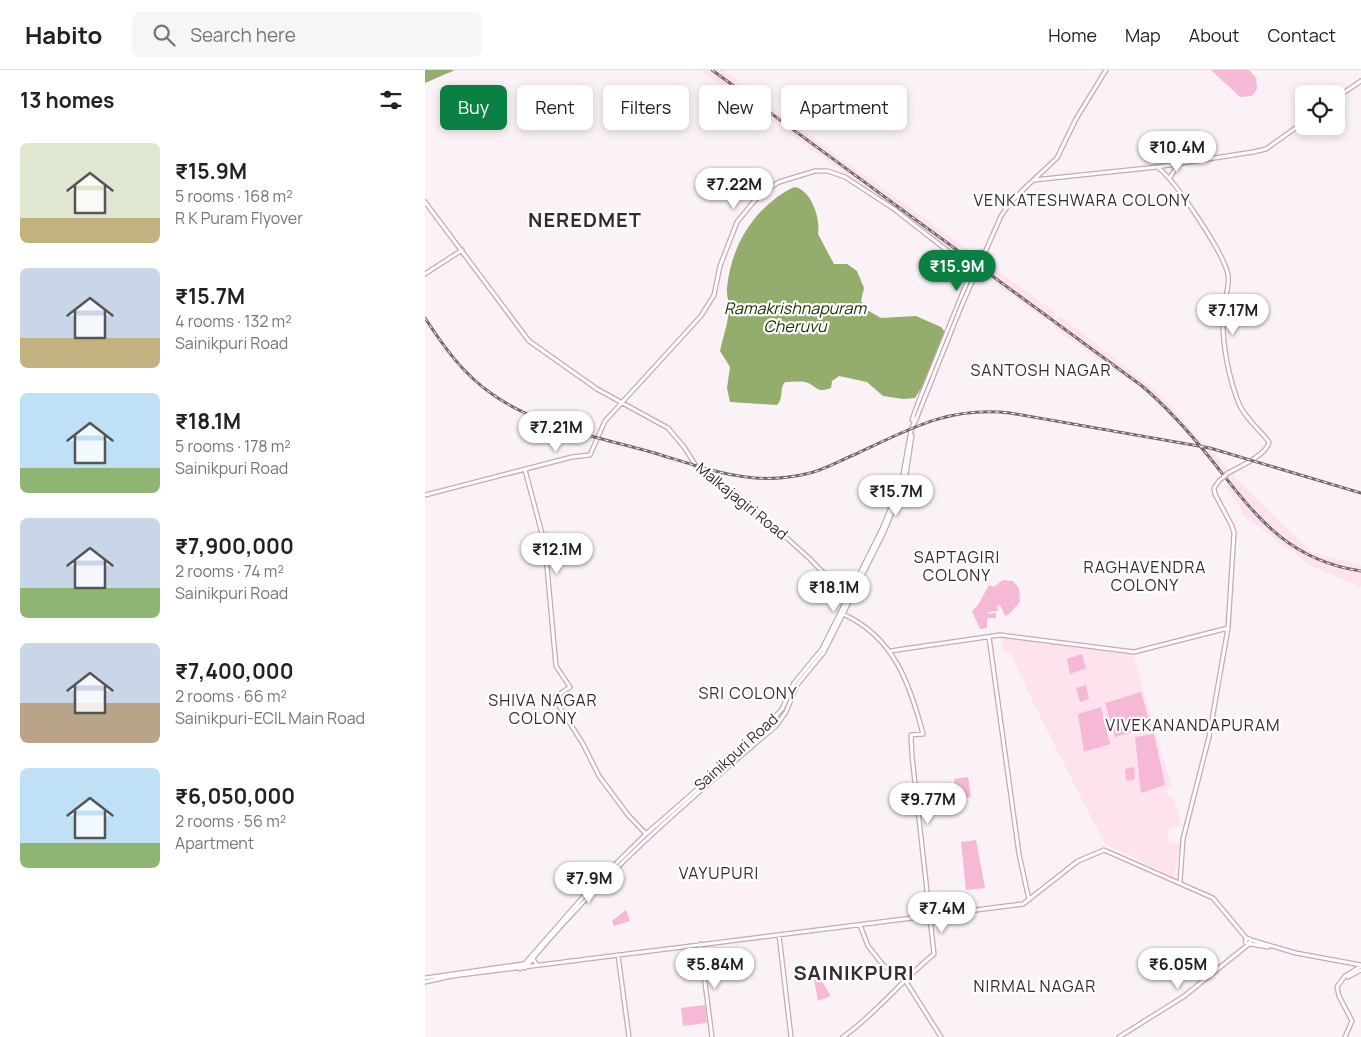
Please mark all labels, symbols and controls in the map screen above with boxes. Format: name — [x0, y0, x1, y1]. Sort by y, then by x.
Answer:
search box — [132, 12, 482, 57]
text: Habito — [25, 18, 102, 51]
icon: search — [150, 21, 178, 49]
text: Search here — [190, 22, 296, 48]
text: Home — [1048, 23, 1097, 47]
text: Map — [1125, 23, 1161, 47]
text: About — [1189, 23, 1239, 47]
text: Contact — [1267, 23, 1336, 47]
chip: Buy — [440, 85, 507, 130]
chip: Rent — [517, 85, 593, 130]
chip: Filters — [603, 85, 689, 130]
chip: New — [699, 85, 771, 130]
chip: Apartment — [781, 85, 907, 130]
map controls — [1295, 85, 1345, 135]
button: locate — [1295, 85, 1345, 135]
text: 13 homes — [20, 86, 114, 114]
icon: filters — [377, 86, 405, 114]
pin: ₹10.4M — [1136, 131, 1218, 173]
text: ₹10.4M — [1149, 136, 1205, 158]
text: ₹15.9M — [175, 157, 247, 185]
icon: home — [60, 163, 120, 223]
pin: ₹7.22M — [693, 168, 775, 210]
text: ₹7.22M — [706, 173, 762, 195]
text: 5 rooms · 168 m² — [175, 185, 293, 207]
district label: VENKATESHWARA COLONY — [973, 189, 1191, 211]
district label: NEREDMET — [528, 206, 642, 233]
text: R K Puram Flyover — [175, 207, 303, 229]
pin: ₹15.9M — [916, 250, 998, 292]
text: ₹15.9M — [930, 255, 984, 277]
text: ₹15.7M — [175, 282, 245, 310]
icon: home — [60, 288, 120, 348]
pin: ₹7.17M — [1192, 294, 1274, 336]
water label: Ramakrishnapuram Cheruvu — [724, 297, 867, 337]
text: ₹7.17M — [1208, 299, 1258, 321]
text: 4 rooms · 132 m² — [175, 310, 292, 332]
text: Sainikpuri Road — [175, 332, 288, 354]
district label: SANTOSH NAGAR — [970, 359, 1112, 381]
text: ₹18.1M — [175, 407, 241, 435]
pin: ₹7.21M — [515, 410, 597, 453]
icon: home — [60, 413, 120, 473]
text: ₹7.21M — [529, 416, 583, 438]
text: 5 rooms · 178 m² — [175, 435, 291, 457]
text: Sainikpuri Road — [175, 457, 288, 479]
street label: Malkajagiri Road — [692, 458, 792, 544]
pin: ₹15.7M — [855, 474, 937, 517]
text: ₹15.7M — [869, 480, 923, 502]
text: ₹7,900,000 — [175, 532, 294, 560]
pin: ₹12.1M — [516, 532, 598, 575]
icon: home — [60, 538, 120, 598]
text: ₹12.1M — [532, 538, 582, 560]
district label: SAPTAGIRI COLONY — [914, 546, 1000, 586]
district label: RAGHAVENDRA COLONY — [1084, 556, 1206, 596]
text: 2 rooms · 74 m² — [175, 560, 284, 582]
pin: ₹18.1M — [793, 570, 875, 613]
text: ₹18.1M — [809, 576, 859, 598]
text: Sainikpuri Road — [175, 582, 288, 604]
text: ₹7,400,000 — [175, 657, 293, 685]
icon: home — [60, 663, 120, 723]
district label: SRI COLONY — [698, 682, 798, 704]
text: 2 rooms · 66 m² — [175, 685, 287, 707]
district label: SHIVA NAGAR COLONY — [488, 689, 598, 729]
text: Sainikpuri-ECIL Main Road — [175, 707, 365, 729]
street label: Sainikpuri Road — [690, 709, 782, 795]
district label: VIVEKANANDAPURAM — [1106, 714, 1280, 736]
text: ₹6,050,000 — [175, 782, 295, 810]
pin: ₹9.77M — [887, 782, 969, 825]
icon: home — [60, 788, 120, 848]
text: ₹9.77M — [900, 788, 956, 810]
text: 2 rooms · 56 m² — [175, 810, 286, 832]
text: Apartment — [175, 832, 254, 854]
pin: ₹7.9M — [554, 862, 624, 904]
district label: VAYUPURI — [679, 862, 759, 884]
text: ₹7.9M — [566, 867, 612, 889]
pin: ₹7.4M — [907, 892, 977, 934]
text: ₹7.4M — [919, 897, 965, 919]
pin: ₹5.84M — [674, 948, 756, 990]
pin: ₹6.05M — [1137, 948, 1219, 990]
text: ₹5.84M — [686, 953, 744, 975]
text: ₹6.05M — [1149, 953, 1207, 975]
district label: SAINIKPURI — [793, 959, 915, 986]
district label: NIRMAL NAGAR — [974, 975, 1096, 997]

